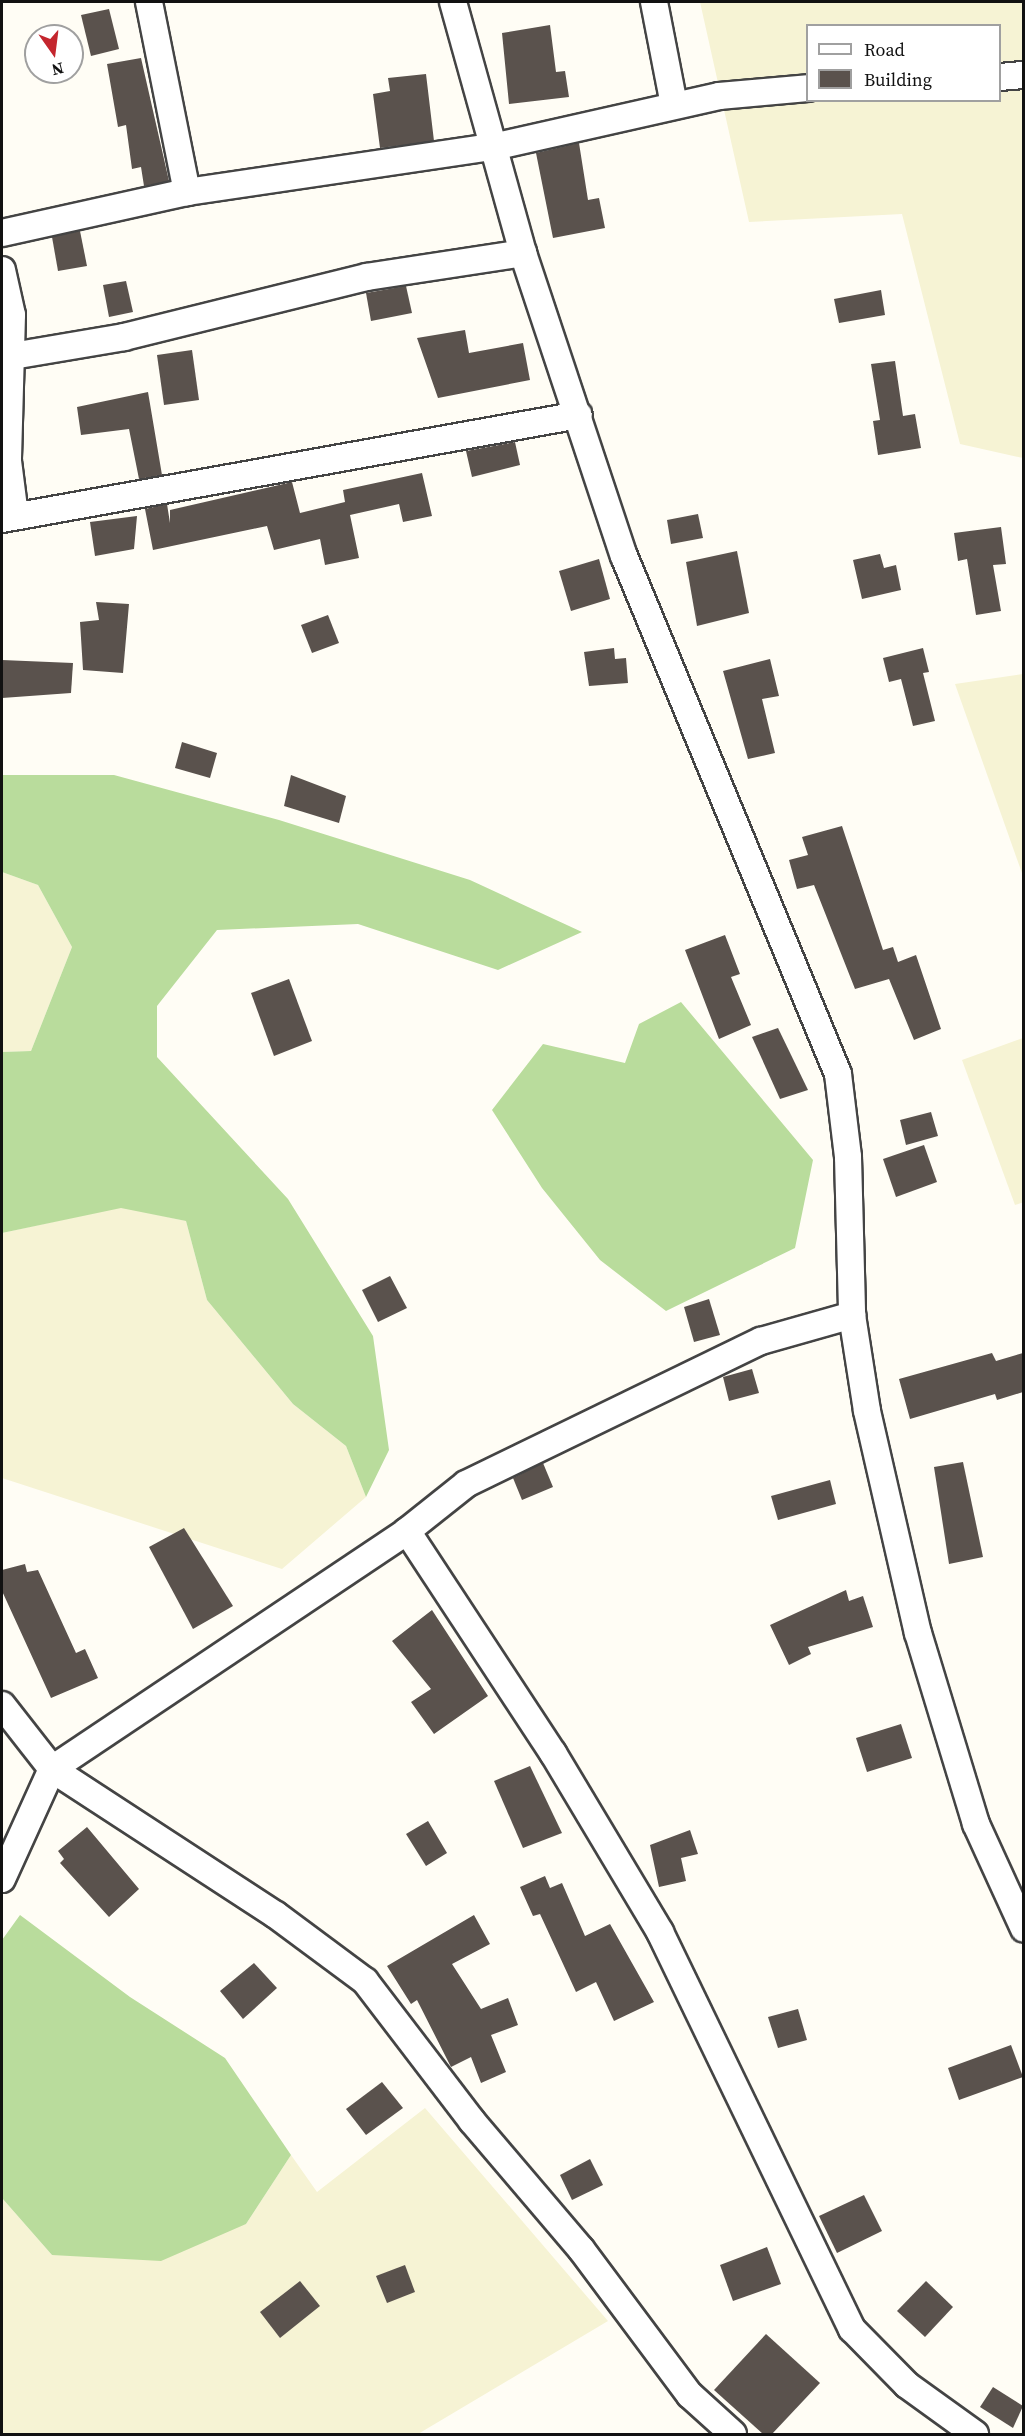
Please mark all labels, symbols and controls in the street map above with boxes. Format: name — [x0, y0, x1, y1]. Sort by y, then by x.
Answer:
north arrow — [24, 24, 84, 84]
legend — [806, 24, 1001, 102]
text: Road — [864, 37, 905, 62]
text: N — [50, 57, 66, 82]
text: Building — [864, 67, 932, 92]

